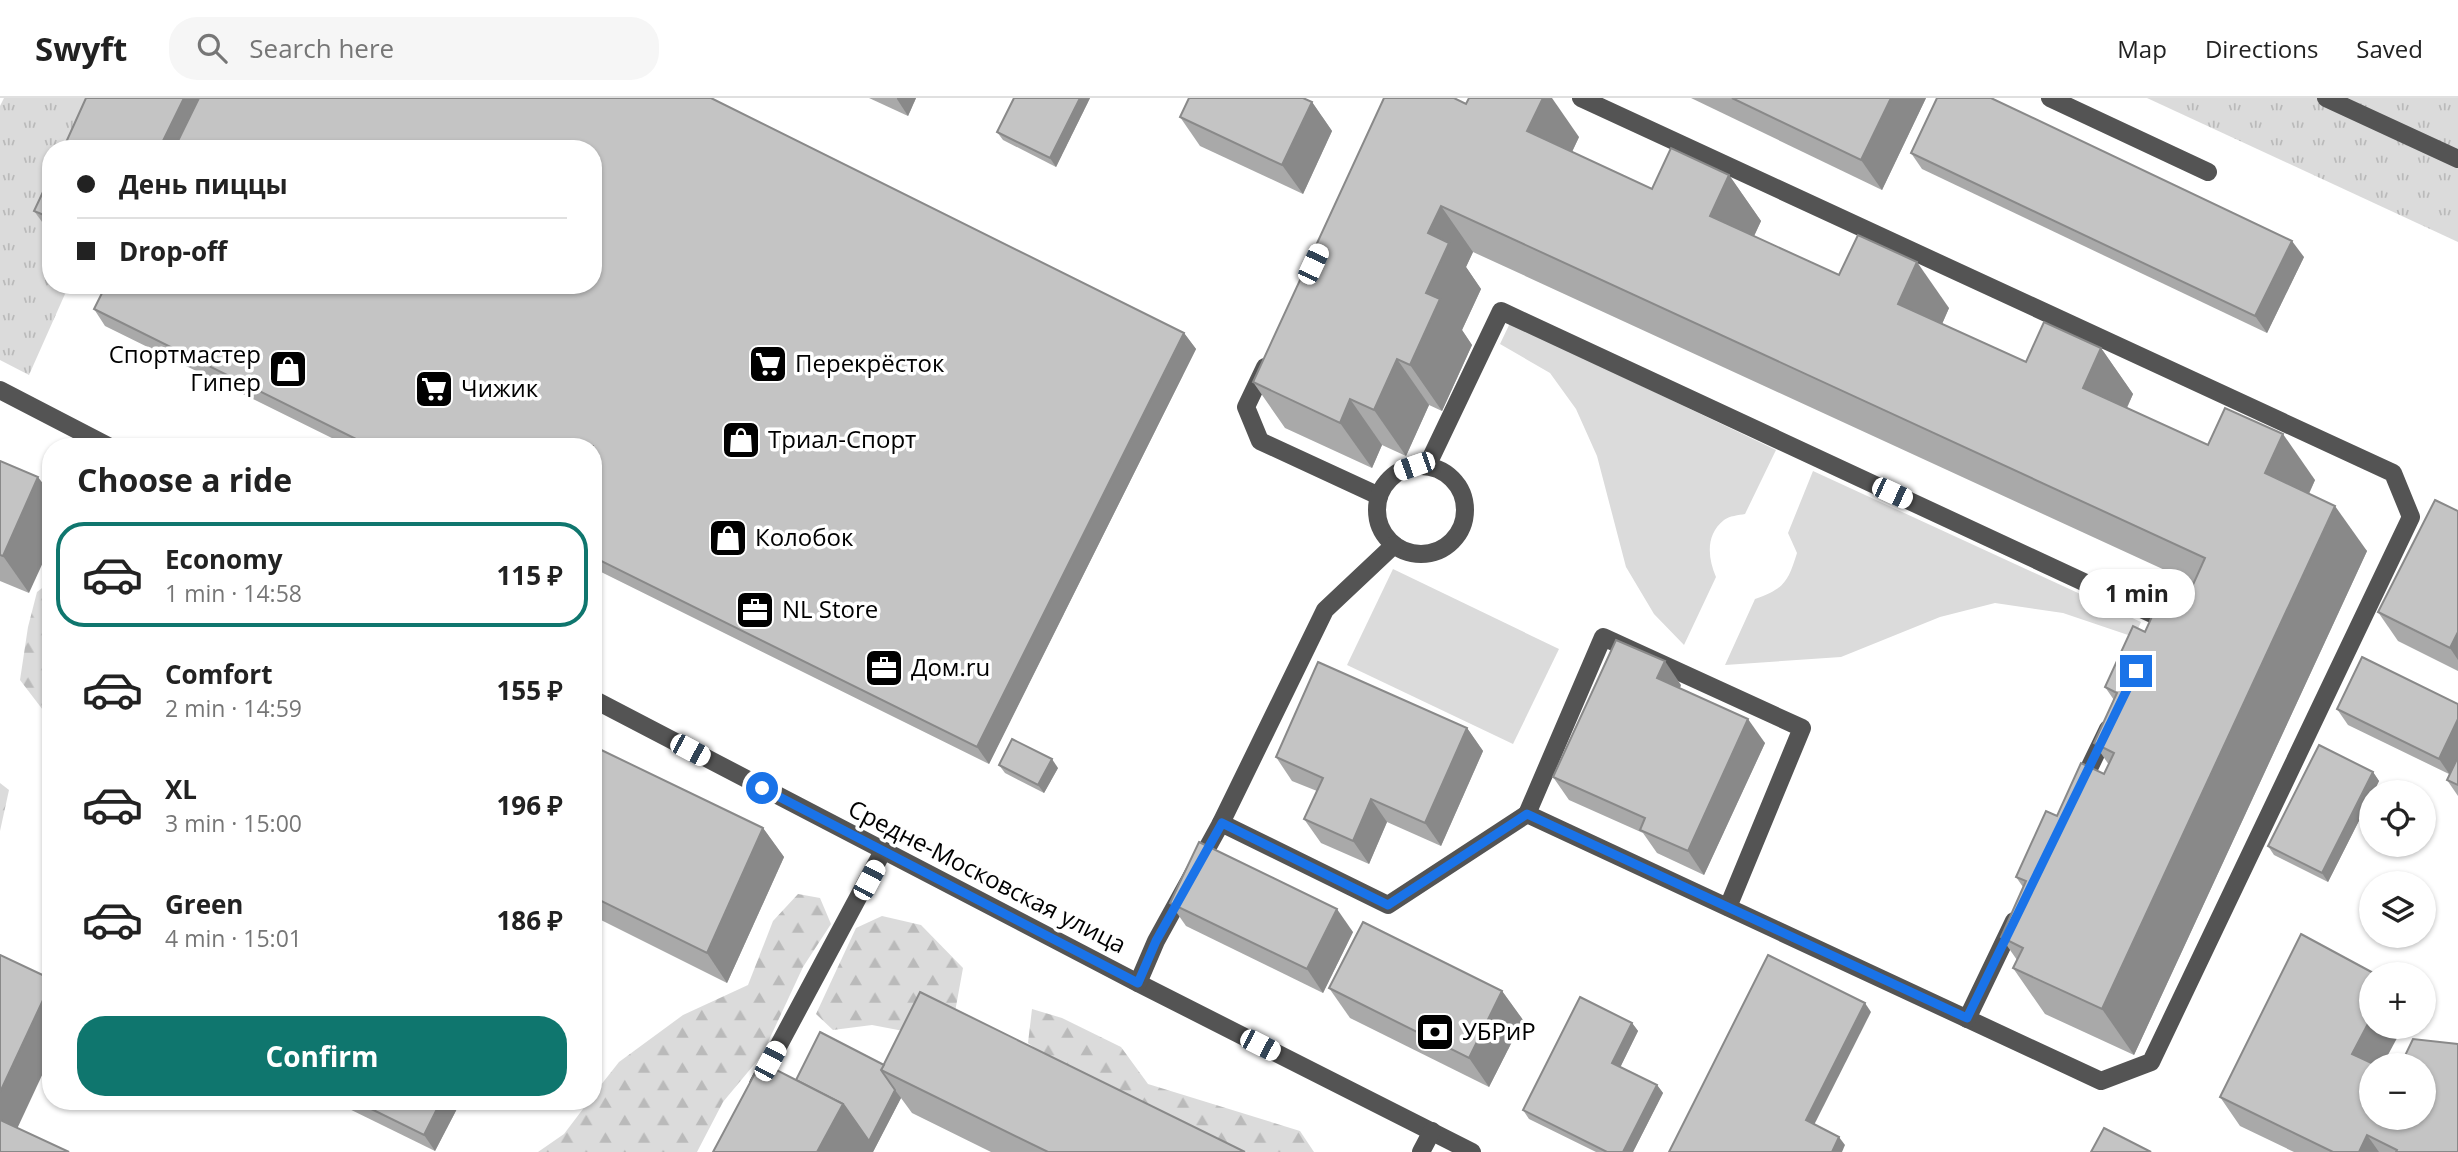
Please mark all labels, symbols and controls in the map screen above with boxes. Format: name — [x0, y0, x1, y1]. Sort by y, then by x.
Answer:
search box — [169, 17, 659, 80]
text: Swyft — [35, 26, 127, 71]
icon: search — [193, 29, 231, 67]
text: Search here — [249, 30, 394, 66]
text: Map — [2117, 32, 2167, 65]
text: Directions — [2205, 32, 2318, 65]
text: Saved — [2356, 32, 2423, 65]
text: День пиццы — [119, 166, 288, 202]
text: Drop-off — [119, 233, 227, 269]
car — [1295, 241, 1332, 287]
place label: Спортмастер Гипер — [109, 337, 261, 398]
supermarket icon: Перекрёсток — [747, 343, 789, 385]
place label: Перекрёсток — [795, 346, 945, 379]
shop icon: Спортмастер Гипер — [267, 348, 309, 390]
supermarket icon: Чижик — [413, 368, 455, 410]
place label: Чижик — [461, 371, 539, 404]
shop icon: Триал-Спорт — [720, 419, 762, 461]
place label: Триал-Спорт — [768, 422, 916, 455]
car — [1391, 449, 1438, 483]
text: Choose a ride — [77, 458, 292, 501]
car — [1869, 475, 1916, 511]
shop icon: Колобок — [707, 517, 749, 559]
place label: Колобок — [755, 520, 854, 553]
text: Economy — [165, 541, 283, 577]
icon: car — [81, 543, 144, 606]
text: 115 ₽ — [497, 557, 563, 593]
callout: 1 min — [2078, 570, 2194, 618]
text: 1 min · 14:58 — [165, 577, 302, 609]
text: 1 min — [2105, 577, 2169, 609]
office icon: NL Store — [734, 589, 776, 631]
place label: NL Store — [782, 592, 878, 625]
office icon: Дом.ru — [863, 647, 905, 689]
place label: Дом.ru — [911, 650, 990, 683]
route end — [2120, 655, 2152, 687]
text: Comfort — [165, 656, 272, 692]
icon: car — [81, 658, 144, 721]
text: 155 ₽ — [497, 672, 563, 708]
text: 2 min · 14:59 — [165, 692, 302, 724]
car — [667, 731, 714, 769]
text: XL — [165, 771, 197, 807]
route start — [746, 772, 778, 804]
icon: car — [81, 773, 144, 836]
map controls — [2359, 780, 2436, 1130]
button: locate — [2359, 780, 2436, 857]
text: 196 ₽ — [497, 787, 563, 823]
street label: Средне-Московская улица — [843, 791, 1132, 960]
text: 3 min · 15:00 — [165, 807, 302, 839]
car — [850, 857, 889, 903]
button: layers — [2359, 871, 2436, 948]
text: Green — [165, 886, 243, 922]
icon: car — [81, 888, 144, 951]
text: 186 ₽ — [497, 902, 563, 938]
text: 4 min · 15:01 — [165, 922, 302, 954]
button: + — [2359, 962, 2436, 1039]
bank icon: УБРиР — [1414, 1011, 1456, 1053]
place label: УБРиР — [1462, 1014, 1536, 1047]
button: Confirm — [77, 1016, 567, 1096]
car — [1237, 1026, 1284, 1064]
car — [751, 1038, 790, 1084]
button: − — [2359, 1053, 2436, 1130]

